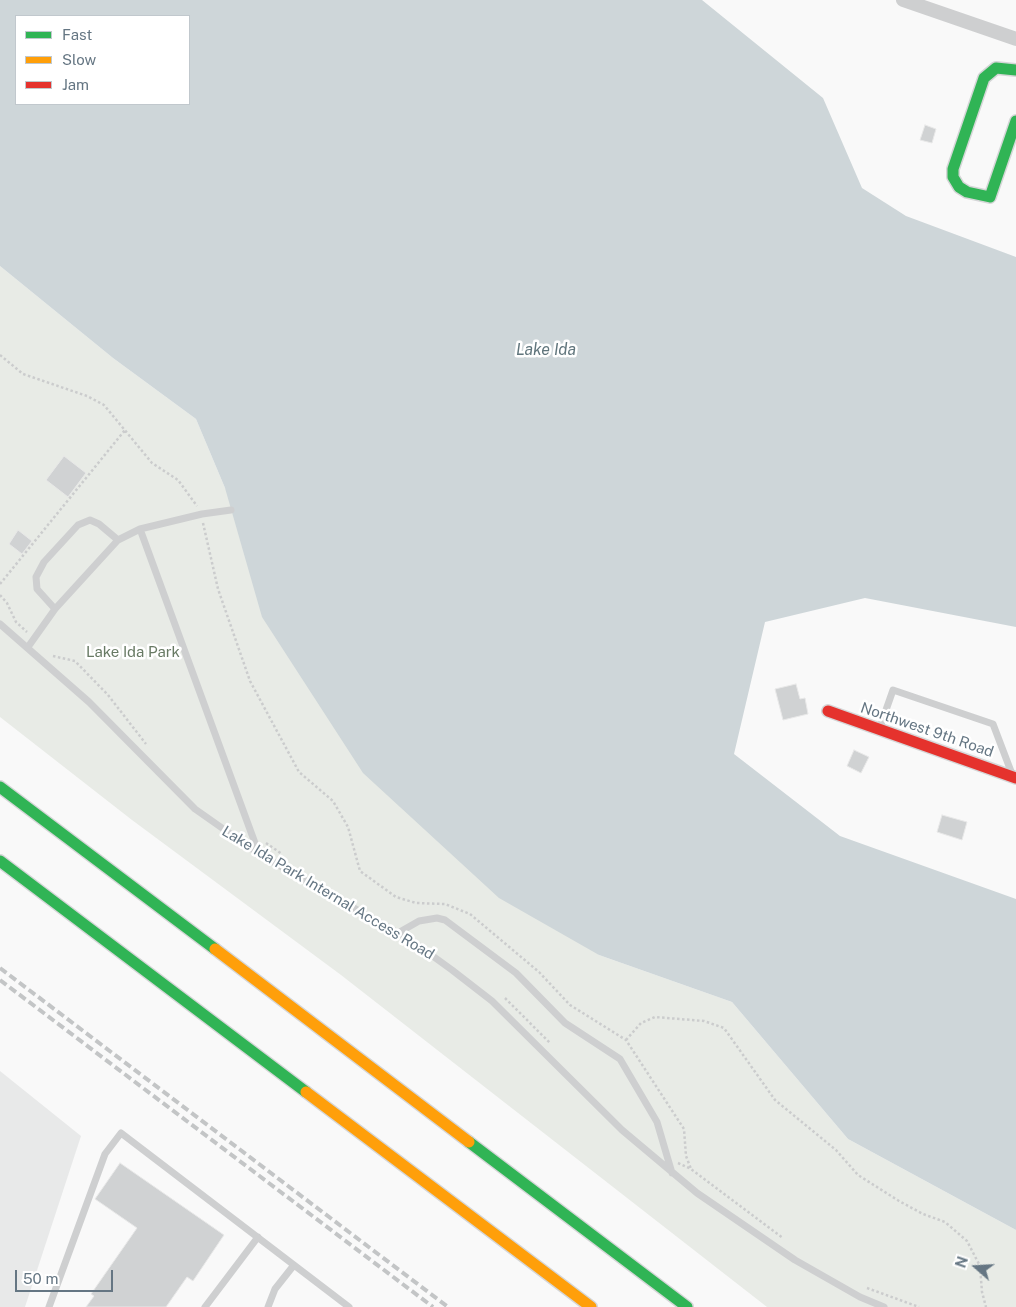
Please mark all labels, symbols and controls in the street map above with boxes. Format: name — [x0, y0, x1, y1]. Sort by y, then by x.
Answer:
legend — [15, 15, 190, 105]
text: Fast — [62, 26, 92, 43]
text: Slow — [62, 51, 96, 68]
text: Jam — [62, 76, 89, 93]
water label: Lake Ida — [516, 340, 576, 360]
park label: Lake Ida Park — [86, 643, 180, 661]
street label: Northwest 9th Road — [858, 699, 996, 761]
street label: Lake Ida Park Internal Access Road — [218, 822, 438, 964]
north arrow — [951, 1242, 1001, 1292]
text: N — [952, 1254, 971, 1270]
scale bar — [18, 1260, 115, 1292]
text: 50 m — [23, 1270, 58, 1287]

